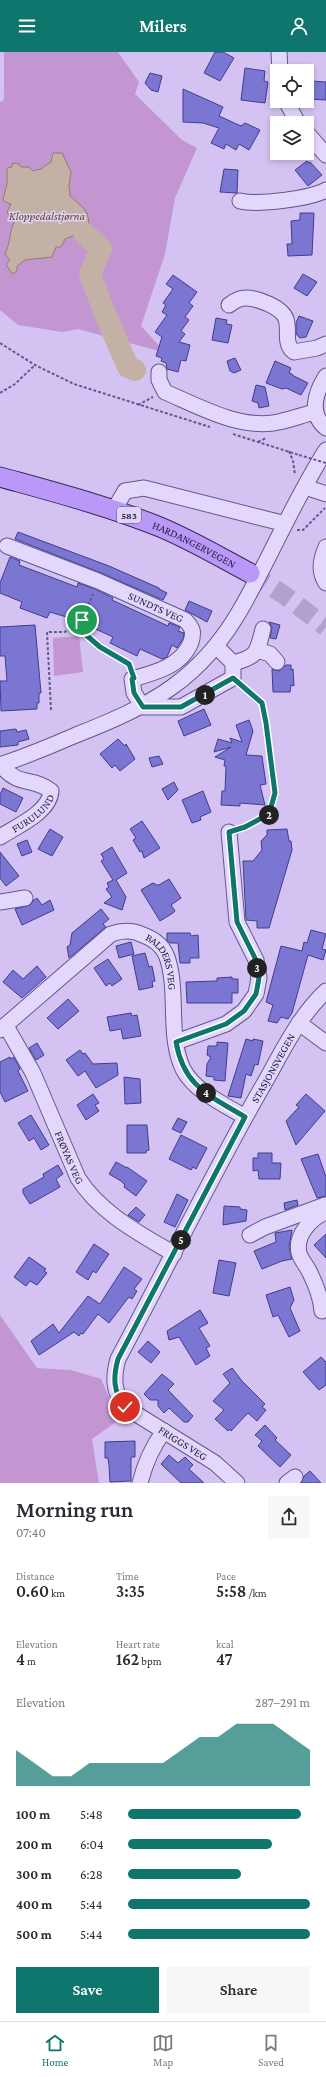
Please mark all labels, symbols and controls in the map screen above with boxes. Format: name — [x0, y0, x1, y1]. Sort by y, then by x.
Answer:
icon: menu — [16, 15, 38, 37]
icon: person — [288, 15, 310, 37]
text: Milers — [139, 16, 187, 36]
map controls — [270, 64, 314, 160]
button: locate — [270, 64, 314, 108]
button: layers — [270, 116, 314, 160]
water label: Kloppedalstjørna — [9, 209, 86, 223]
road number: 583 — [117, 507, 141, 523]
street label: HARDANGERVEGEN — [151, 519, 238, 570]
street label: SUNDTS VEG — [127, 589, 185, 625]
pin — [65, 603, 99, 637]
icon: arrive — [71, 609, 93, 631]
pin: 1 — [195, 685, 215, 705]
text: 1 — [203, 689, 207, 701]
street label: FURULUND — [10, 792, 56, 835]
pin: 2 — [259, 805, 279, 825]
text: 2 — [266, 809, 272, 821]
street label: BALDERS VEG — [144, 931, 179, 990]
pin: 3 — [247, 958, 267, 978]
text: 3 — [254, 962, 260, 974]
street label: STASJONSVEGEN — [249, 1031, 297, 1105]
pin: 4 — [196, 1083, 216, 1103]
text: 4 — [203, 1087, 209, 1099]
street label: FRØYAS VEG — [53, 1129, 86, 1186]
pin: 5 — [171, 1230, 191, 1250]
text: 5 — [178, 1234, 184, 1246]
pin — [108, 1390, 142, 1424]
icon: check — [114, 1396, 136, 1418]
street label: FRIGGS VEG — [156, 1423, 210, 1463]
button: share — [268, 1496, 310, 1538]
text: Morning run — [16, 1497, 133, 1522]
text: 07:40 — [16, 1525, 46, 1540]
text: Distance — [16, 1570, 54, 1582]
text: Time — [116, 1570, 139, 1582]
text: Pace — [216, 1570, 236, 1582]
text: 0.60 — [16, 1582, 49, 1601]
text: 3:35 — [116, 1582, 145, 1601]
text: 5:58 — [216, 1582, 246, 1601]
text: km — [49, 1587, 65, 1599]
text: /km — [246, 1587, 267, 1599]
text: Elevation — [16, 1638, 58, 1650]
text: Heart rate — [116, 1638, 160, 1650]
text: kcal — [216, 1638, 234, 1650]
text: 4 — [16, 1650, 25, 1669]
text: 162 — [116, 1650, 139, 1669]
text: 47 — [216, 1650, 233, 1669]
text: m — [25, 1655, 36, 1667]
text: bpm — [139, 1655, 162, 1667]
text: Elevation — [16, 1695, 65, 1710]
text: 287–291 m — [255, 1695, 310, 1710]
text: 100 m — [16, 1807, 50, 1822]
text: 5:48 — [80, 1807, 103, 1822]
text: 200 m — [16, 1837, 52, 1852]
text: 6:04 — [80, 1837, 104, 1852]
text: 300 m — [16, 1867, 52, 1882]
text: 6:28 — [80, 1867, 103, 1882]
text: 400 m — [16, 1897, 52, 1912]
text: 5:44 — [80, 1897, 102, 1912]
text: 500 m — [16, 1927, 52, 1942]
text: 5:44 — [80, 1927, 102, 1942]
button: Save — [16, 1967, 159, 2013]
button: Share — [167, 1967, 310, 2013]
tab: Home — [42, 2032, 68, 2068]
tab: Map — [152, 2032, 174, 2068]
tab: Saved — [258, 2032, 284, 2068]

